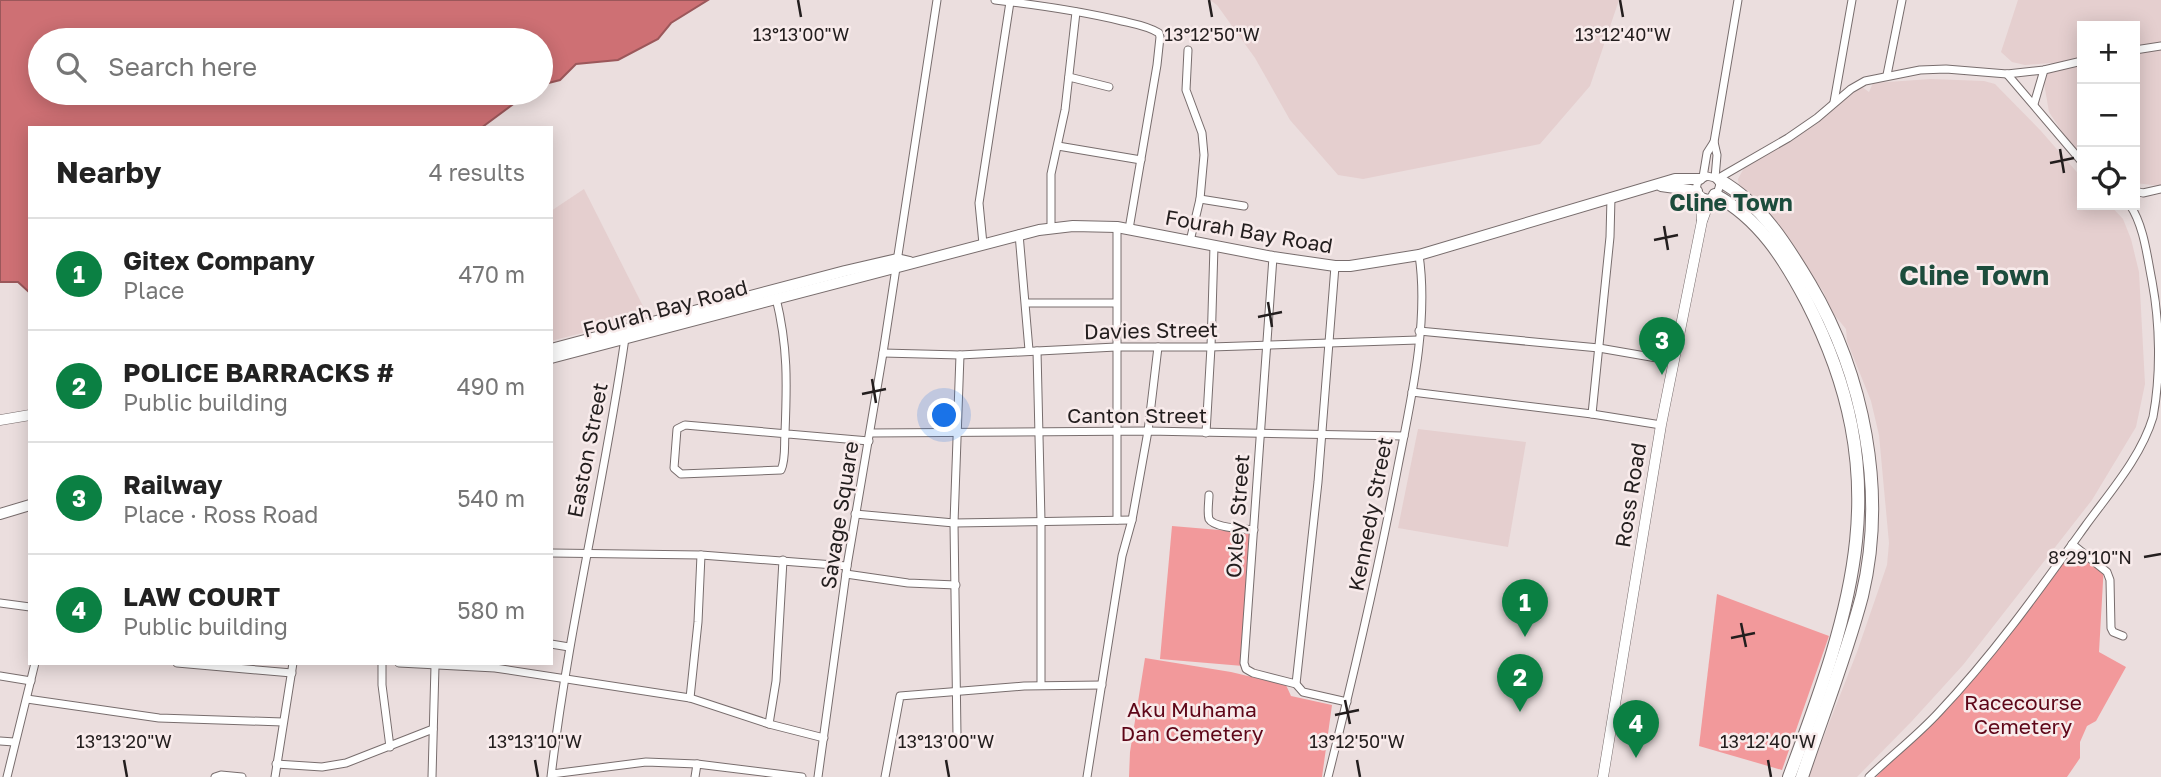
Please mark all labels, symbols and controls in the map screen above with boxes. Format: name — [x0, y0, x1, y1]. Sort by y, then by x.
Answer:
map controls — [2077, 21, 2140, 210]
button: + — [2077, 21, 2140, 84]
text: 13°13'00"W — [753, 23, 849, 45]
text: 13°12'50"W — [1164, 23, 1260, 45]
text: 13°12'40"W — [1575, 23, 1671, 45]
search box — [28, 28, 553, 105]
icon: search — [52, 48, 90, 86]
text: Search here — [108, 51, 257, 82]
button: − — [2077, 84, 2140, 147]
button: locate — [2077, 147, 2140, 210]
text: Nearby — [56, 154, 161, 190]
text: 4 results — [429, 158, 525, 186]
district label: Cline Town — [1669, 188, 1793, 216]
street label: Fourah Bay Road — [1163, 203, 1335, 259]
text: Gitex Company — [123, 245, 315, 276]
district label: Cline Town — [1899, 258, 2049, 291]
text: 1 — [73, 260, 85, 288]
text: 470 m — [458, 260, 525, 288]
street label: Fourah Bay Road — [580, 273, 750, 343]
text: Place — [123, 276, 184, 304]
street label: Davies Street — [1084, 316, 1218, 344]
pin: 3 — [1639, 317, 1685, 375]
text: POLICE BARRACKS # — [123, 357, 394, 388]
text: 2 — [72, 372, 86, 400]
text: 490 m — [457, 372, 525, 400]
street label: Easton Street — [561, 380, 613, 520]
text: Public building — [123, 388, 288, 416]
your location — [927, 398, 961, 432]
street label: Canton Street — [1067, 402, 1207, 428]
street label: Kennedy Street — [1342, 435, 1398, 593]
street label: Savage Square — [814, 439, 864, 591]
street label: Ross Road — [1609, 441, 1651, 549]
street label: Oxley Street — [1220, 453, 1254, 579]
text: Railway — [123, 469, 223, 500]
text: 3 — [72, 484, 86, 512]
text: 540 m — [457, 484, 525, 512]
text: Place · Ross Road — [123, 500, 318, 528]
text: 8°29'10"N — [2048, 546, 2132, 568]
pin: 1 — [1502, 579, 1548, 637]
text: LAW COURT — [123, 581, 280, 612]
text: 4 — [72, 596, 86, 624]
text: 580 m — [457, 596, 525, 624]
text: Public building — [123, 612, 288, 640]
pin: 2 — [1497, 654, 1543, 712]
park label: Racecourse Cemetery — [1964, 689, 2082, 739]
park label: Aku Muhama Dan Cemetery — [1120, 696, 1264, 746]
pin: 4 — [1613, 700, 1659, 758]
text: 13°13'20"W — [76, 730, 172, 752]
text: 13°13'10"W — [488, 730, 582, 752]
text: 13°13'00"W — [898, 730, 994, 752]
text: 13°12'50"W — [1309, 730, 1405, 752]
text: 13°12'40"W — [1720, 730, 1816, 752]

